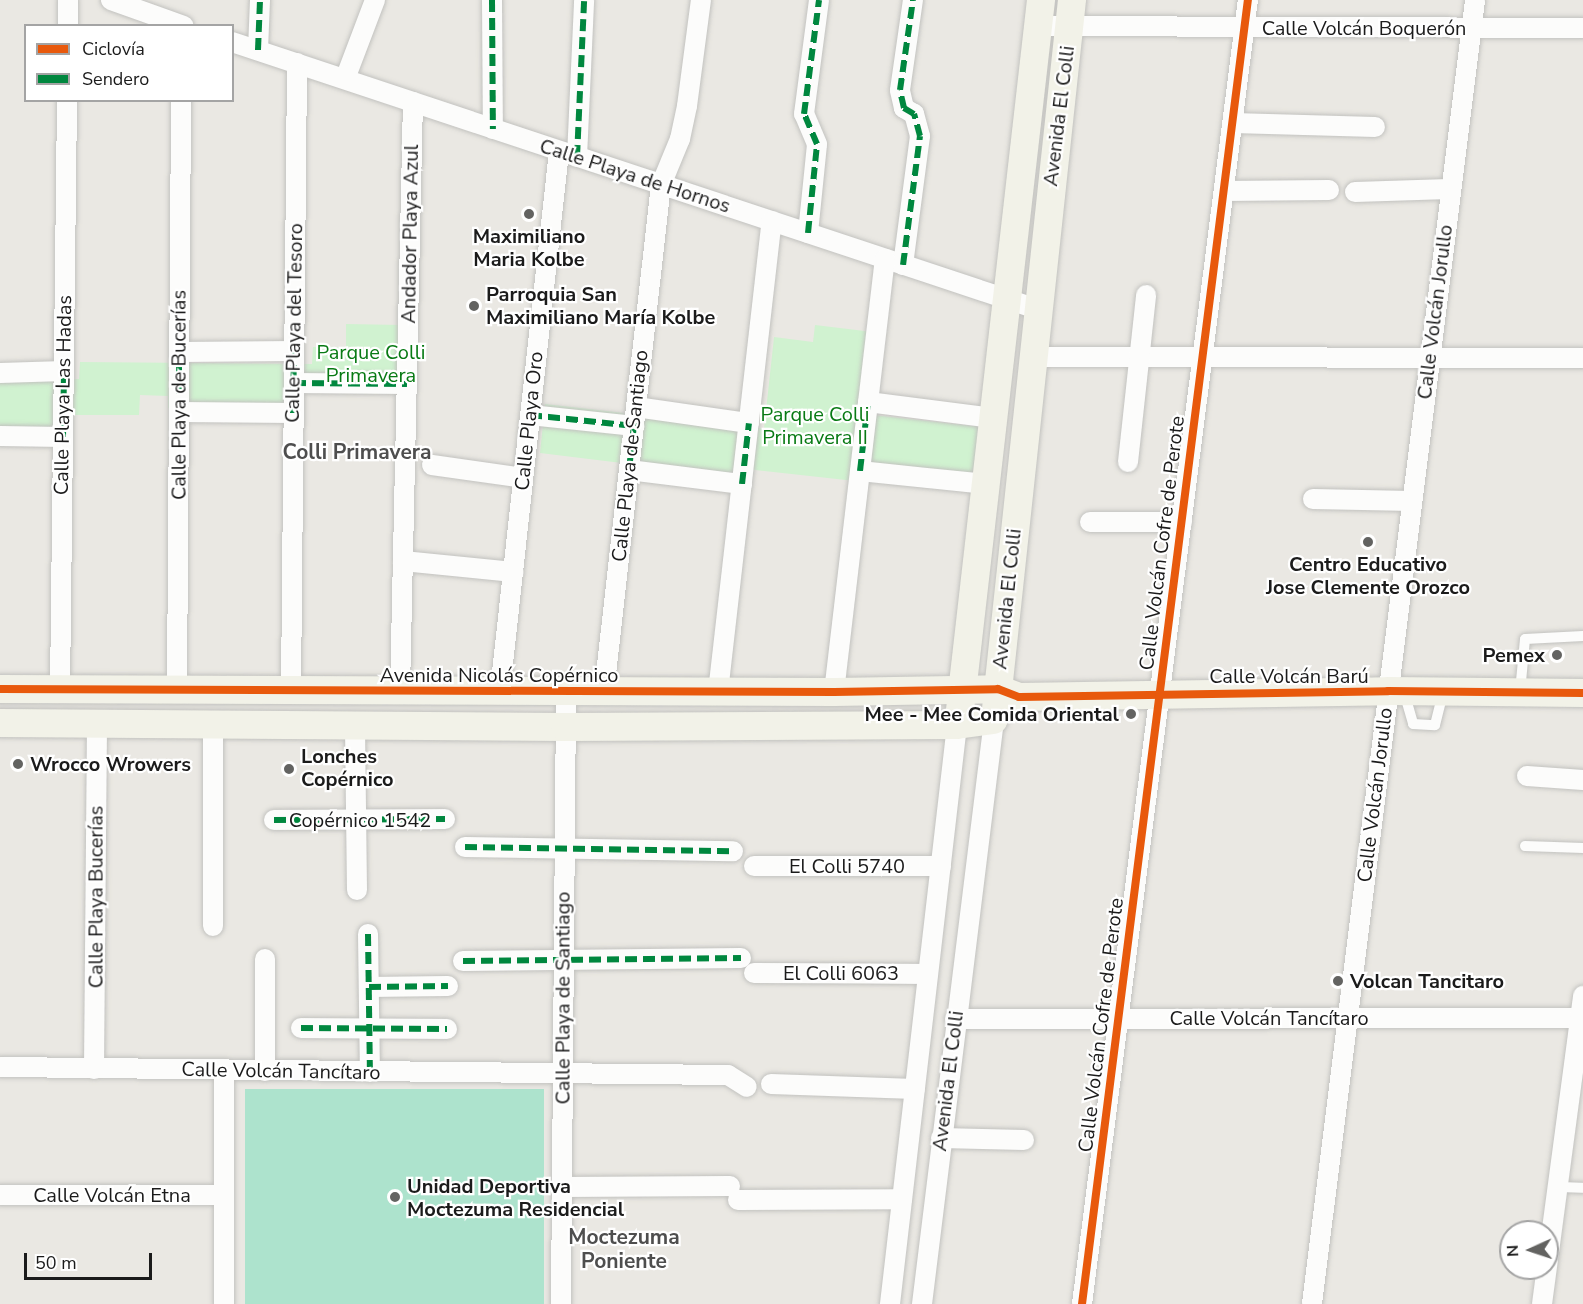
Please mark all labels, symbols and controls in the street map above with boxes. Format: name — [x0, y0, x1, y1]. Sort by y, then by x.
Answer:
street label: Calle Volcán Boquerón — [1262, 16, 1466, 40]
legend — [24, 24, 234, 102]
text: Ciclovía — [82, 37, 145, 61]
street label: Avenida El Colli — [1038, 44, 1080, 188]
text: Sendero — [82, 67, 149, 91]
street label: Calle Playa de Hornos — [537, 134, 733, 218]
street label: Andador Playa Azul — [396, 144, 424, 324]
marker: Maximiliano Maria Kolbe — [522, 207, 536, 221]
street label: Calle Playa del Tesoro — [280, 223, 308, 423]
street label: Calle Volcán Jorullo — [1412, 223, 1458, 401]
place label: Maximiliano Maria Kolbe — [473, 224, 585, 271]
place label: Parroquia San Maximiliano María Kolbe — [486, 282, 715, 329]
street label: Calle Playa de Bucerías — [167, 290, 191, 500]
street label: Calle Playa Las Hadas — [49, 295, 77, 495]
marker: Parroquia San Maximiliano María Kolbe — [467, 299, 481, 313]
park label: Parque Colli Primavera — [317, 340, 425, 387]
street label: Calle Playa de Santiago — [607, 349, 653, 563]
street label: Calle Playa Oro — [510, 350, 548, 492]
park label: Parque Colli Primavera II — [761, 402, 869, 449]
street label: Calle Volcán Cofre de Perote — [1134, 414, 1190, 672]
district label: Colli Primavera — [283, 439, 431, 465]
street label: Avenida El Colli — [988, 527, 1026, 671]
marker: Centro Educativo Jose Clemente Orozco — [1361, 535, 1375, 549]
place label: Centro Educativo Jose Clemente Orozco — [1266, 552, 1470, 599]
place label: Pemex — [1482, 643, 1545, 667]
marker: Pemex — [1550, 648, 1564, 662]
street label: Avenida Nicolás Copérnico — [380, 663, 618, 687]
street label: Calle Volcán Barú — [1209, 664, 1369, 688]
place label: Mee - Mee Comida Oriental — [864, 702, 1119, 726]
street label: Calle Volcán Jorullo — [1352, 706, 1398, 884]
marker: Mee - Mee Comida Oriental — [1124, 707, 1138, 721]
place label: Lonches Copérnico — [301, 745, 394, 792]
place label: Wrocco Wrowers — [30, 752, 191, 776]
marker: Wrocco Wrowers — [11, 757, 25, 771]
marker: Lonches Copérnico — [282, 762, 296, 776]
street label: Calle Playa Bucerías — [84, 806, 108, 988]
street label: Copérnico 1542 — [289, 808, 431, 832]
street label: El Colli 5740 — [789, 854, 905, 878]
street label: Calle Playa de Santiago — [551, 892, 575, 1104]
street label: Calle Volcán Cofre de Perote — [1073, 896, 1129, 1154]
street label: El Colli 6063 — [783, 961, 899, 985]
place label: Volcan Tancitaro — [1350, 969, 1504, 993]
marker: Volcan Tancitaro — [1331, 974, 1345, 988]
street label: Calle Volcán Tancítaro — [1169, 1006, 1369, 1030]
street label: Avenida El Colli — [927, 1009, 969, 1153]
street label: Calle Volcán Tancítaro — [181, 1057, 381, 1085]
place label: Unidad Deportiva Moctezuma Residencial — [407, 1174, 624, 1221]
street label: Calle Volcán Etna — [33, 1183, 191, 1207]
marker: Unidad Deportiva Moctezuma Residencial — [388, 1190, 402, 1204]
north arrow — [1499, 1220, 1559, 1280]
district label: Moctezuma Poniente — [568, 1224, 680, 1274]
scale bar — [27, 1241, 154, 1279]
text: N — [1502, 1244, 1524, 1257]
text: 50 m — [35, 1251, 77, 1275]

